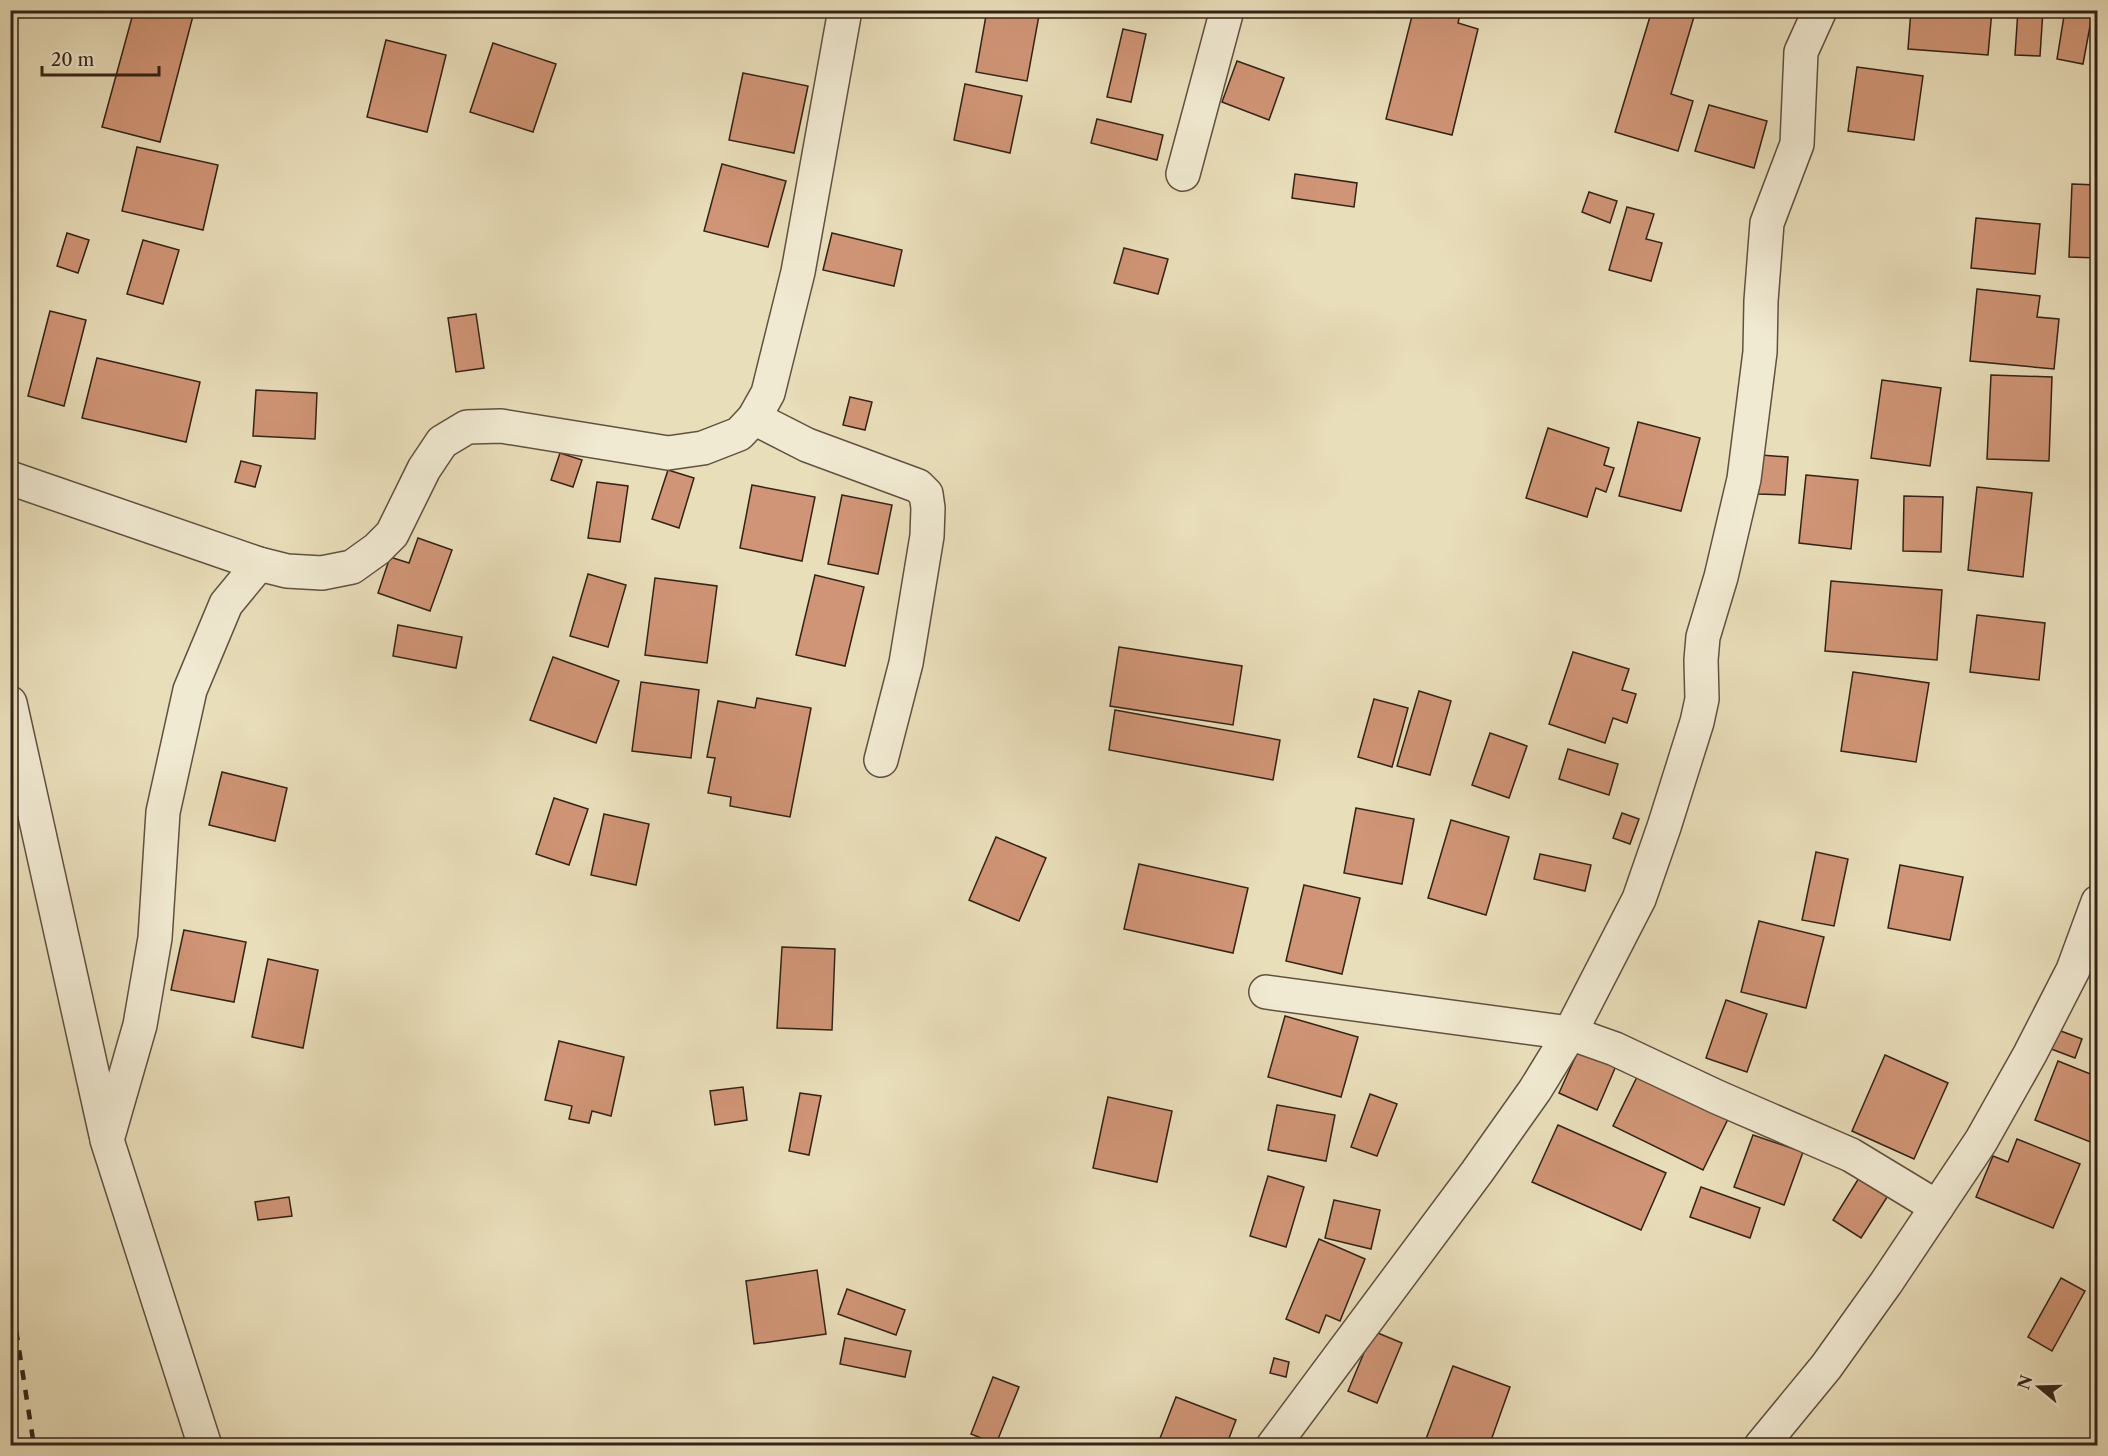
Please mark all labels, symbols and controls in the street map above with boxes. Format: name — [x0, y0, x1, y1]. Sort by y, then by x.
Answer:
scale bar — [42, 39, 159, 77]
text: 20 m — [51, 49, 95, 71]
north arrow — [2009, 1357, 2069, 1417]
text: N — [2013, 1372, 2037, 1392]

